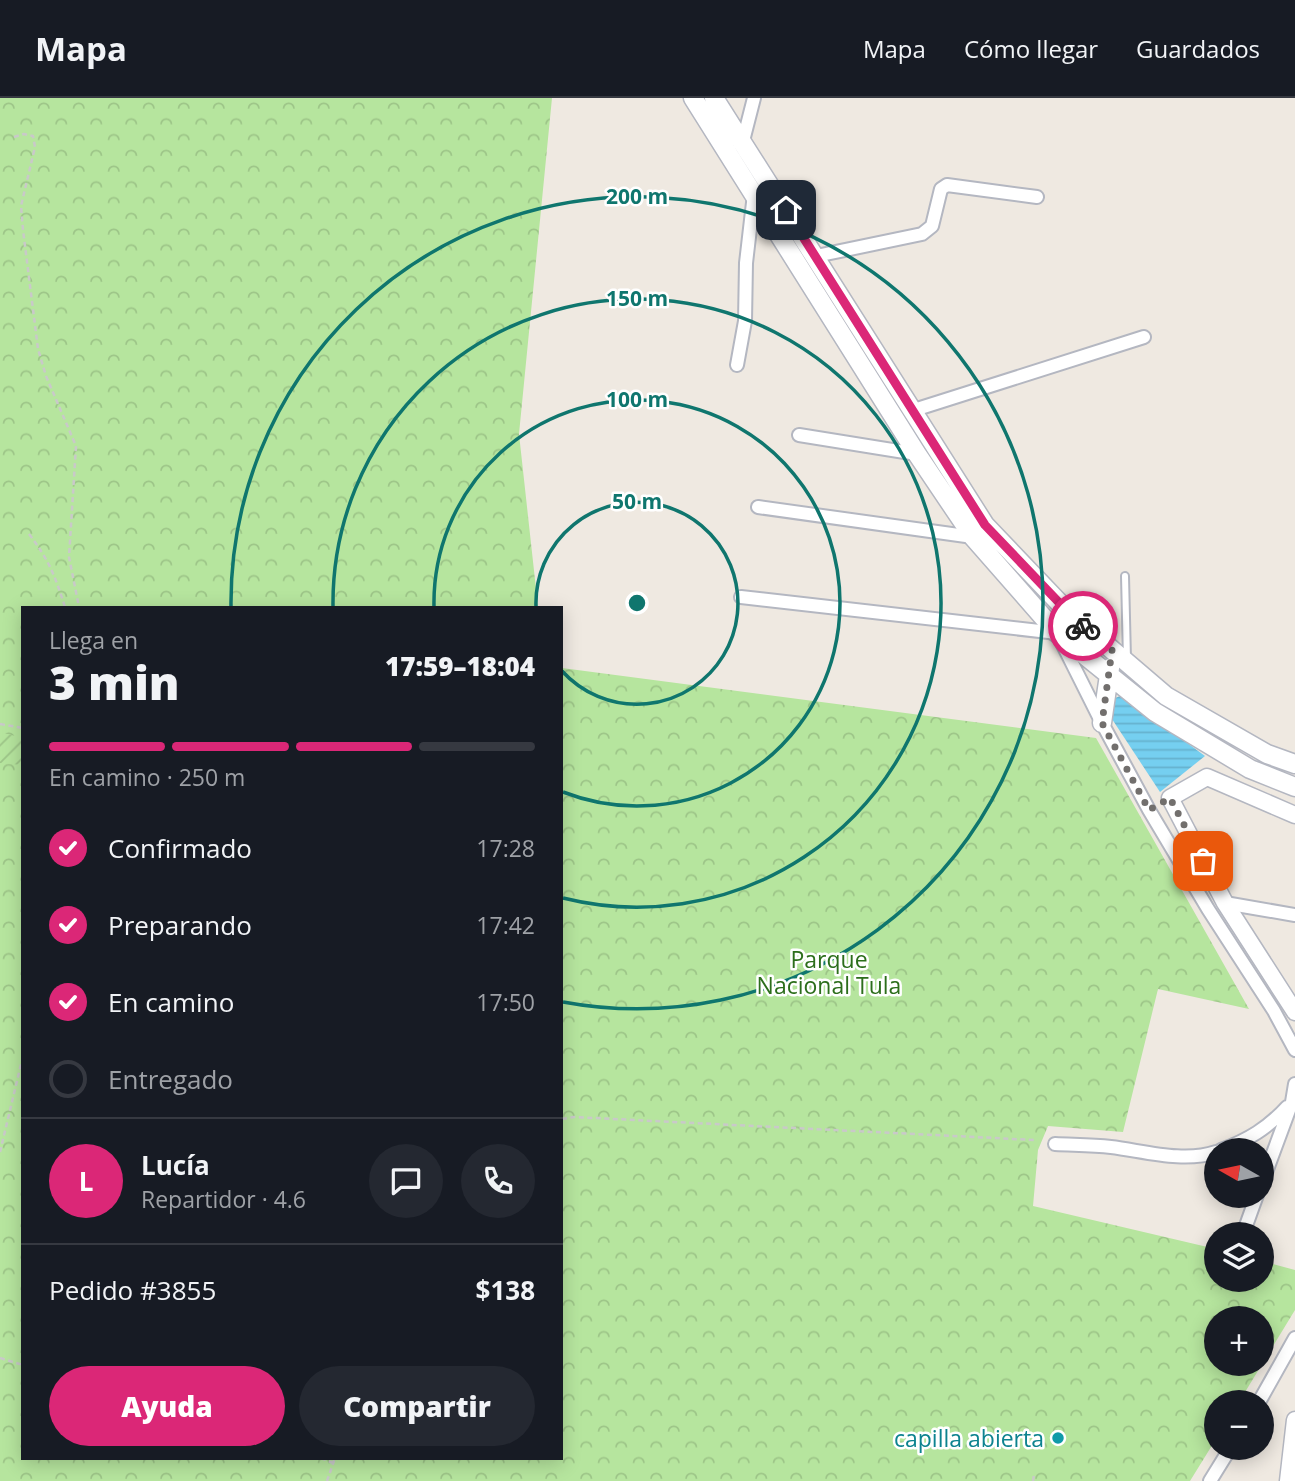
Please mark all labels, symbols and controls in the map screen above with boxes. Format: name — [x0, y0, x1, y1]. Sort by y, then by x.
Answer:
text: Mapa — [35, 26, 127, 71]
text: Mapa — [863, 32, 926, 65]
text: Cómo llegar — [964, 32, 1098, 65]
text: Guardados — [1136, 32, 1260, 65]
pin — [756, 180, 816, 240]
text: 200 m — [606, 182, 668, 210]
icon: home — [767, 191, 805, 229]
text: 150 m — [606, 284, 668, 312]
text: 100 m — [606, 385, 668, 413]
text: 50 m — [612, 487, 662, 515]
centre of rings — [625, 591, 649, 615]
courier — [1048, 591, 1118, 661]
icon: bike — [1064, 607, 1102, 645]
text: Llega en — [49, 624, 138, 656]
text: 17:59–18:04 — [385, 648, 535, 684]
text: 3 min — [49, 651, 180, 713]
text: En camino · 250 m — [49, 761, 245, 793]
icon: check — [49, 829, 87, 867]
text: Confirmado — [108, 830, 252, 866]
pin — [1173, 831, 1233, 891]
text: 17:28 — [476, 832, 535, 864]
icon: bag — [1184, 842, 1222, 880]
icon: check — [49, 906, 87, 944]
text: Preparando — [108, 907, 252, 943]
text: 17:42 — [476, 909, 535, 941]
park label: Parque Nacional Tula — [757, 943, 901, 1001]
icon: check — [49, 983, 87, 1021]
text: En camino — [108, 984, 234, 1020]
text: 17:50 — [476, 986, 535, 1018]
text: Entregado — [108, 1061, 233, 1097]
north arrow — [1204, 1138, 1274, 1208]
map controls — [1204, 1138, 1274, 1460]
button: chat — [369, 1144, 443, 1218]
button: phone — [461, 1144, 535, 1218]
text: Lucía — [141, 1147, 210, 1183]
text: L — [79, 1163, 93, 1199]
text: Repartidor · 4.6 — [141, 1183, 306, 1215]
button: layers — [1204, 1222, 1274, 1292]
text: Pedido #3855 — [49, 1272, 216, 1308]
text: $138 — [476, 1272, 535, 1308]
button: + — [1204, 1306, 1274, 1376]
button: Ayuda — [49, 1366, 285, 1446]
button: Compartir — [299, 1366, 535, 1446]
button: − — [1204, 1390, 1274, 1460]
place label: capilla abierta — [894, 1422, 1044, 1454]
marker: capilla abierta — [1050, 1430, 1066, 1446]

